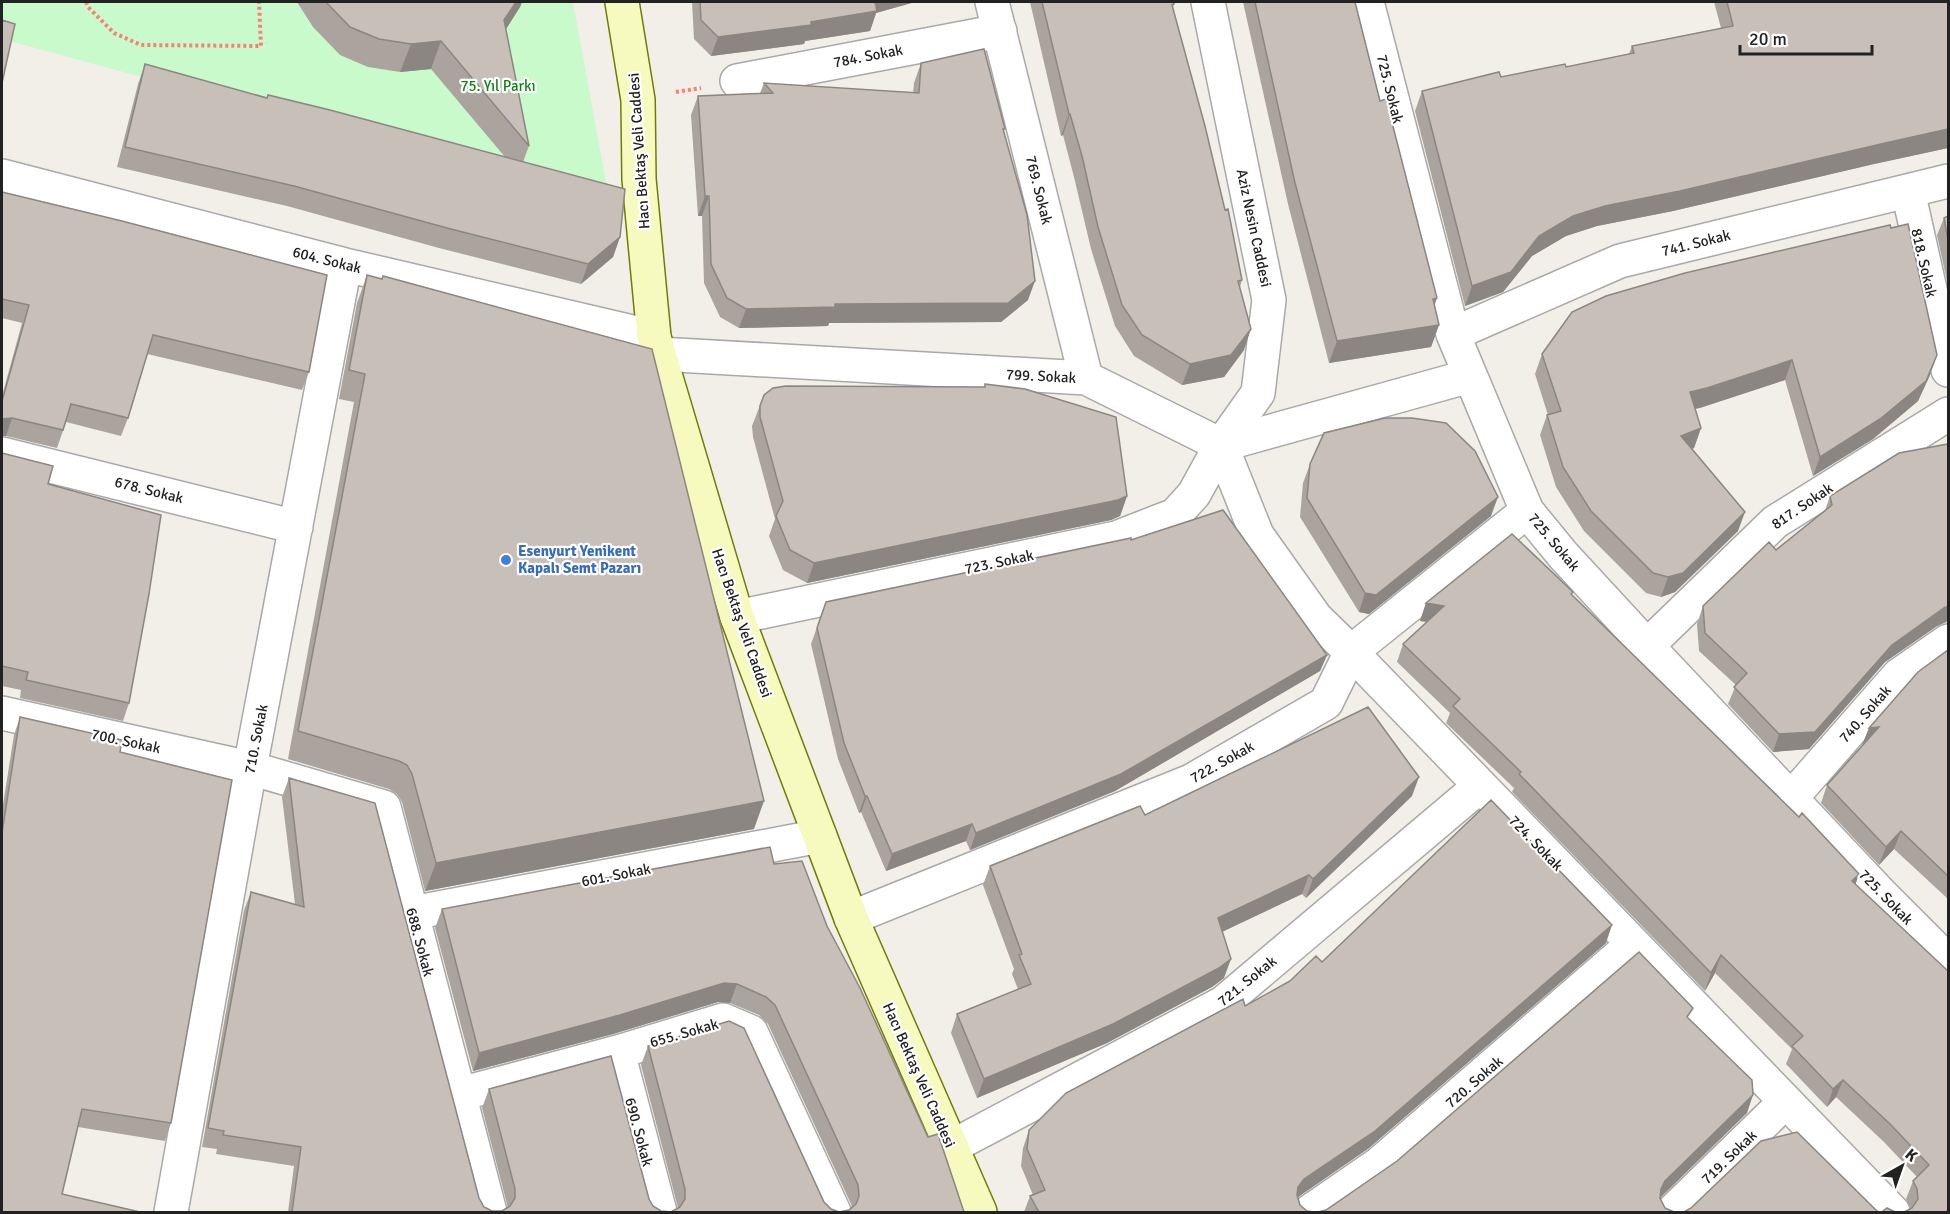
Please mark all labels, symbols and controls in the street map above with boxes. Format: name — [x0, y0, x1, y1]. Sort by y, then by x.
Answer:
scale bar — [1740, 18, 1872, 56]
text: 20 m — [1749, 28, 1787, 50]
street label: 784. Sokak — [832, 40, 905, 72]
street label: 725. Sokak — [1373, 53, 1407, 126]
street label: Hacı Bektaş Veli Caddesi — [625, 72, 653, 230]
park label: 75. Yıl Parkı — [460, 77, 536, 95]
street label: 769. Sokak — [1022, 154, 1056, 227]
street label: Aziz Nesin Caddesi — [1233, 167, 1275, 289]
street label: 741. Sokak — [1660, 226, 1733, 260]
street label: 818. Sokak — [1907, 227, 1941, 300]
street label: 604. Sokak — [291, 243, 364, 277]
street label: 799. Sokak — [1005, 365, 1077, 387]
street label: 678. Sokak — [113, 473, 186, 507]
street label: 817. Sokak — [1768, 479, 1837, 533]
street label: 725. Sokak — [1525, 509, 1584, 575]
place label: Esenyurt Yenikent Kapalı Semt Pazarı — [518, 542, 641, 577]
street label: Hacı Bektaş Veli Caddesi — [708, 546, 776, 700]
street label: 723. Sokak — [963, 546, 1036, 578]
marker: Esenyurt Yenikent Kapalı Semt Pazarı — [499, 553, 513, 567]
street label: 740. Sokak — [1835, 681, 1895, 746]
street label: 710. Sokak — [240, 702, 272, 775]
street label: 700. Sokak — [90, 725, 163, 757]
street label: 722. Sokak — [1187, 737, 1258, 787]
street label: 724. Sokak — [1505, 811, 1567, 875]
street label: 601. Sokak — [580, 859, 653, 891]
street label: 725. Sokak — [1855, 865, 1917, 929]
street label: 688. Sokak — [402, 906, 438, 979]
street label: 721. Sokak — [1214, 952, 1280, 1010]
street label: Hacı Bektaş Veli Caddesi — [879, 1000, 959, 1150]
street label: 655. Sokak — [648, 1015, 721, 1051]
street label: 720. Sokak — [1442, 1052, 1507, 1112]
street label: 690. Sokak — [621, 1096, 657, 1169]
street label: 719. Sokak — [1697, 1126, 1761, 1188]
north arrow — [1872, 1136, 1932, 1196]
text: K — [1901, 1144, 1921, 1166]

